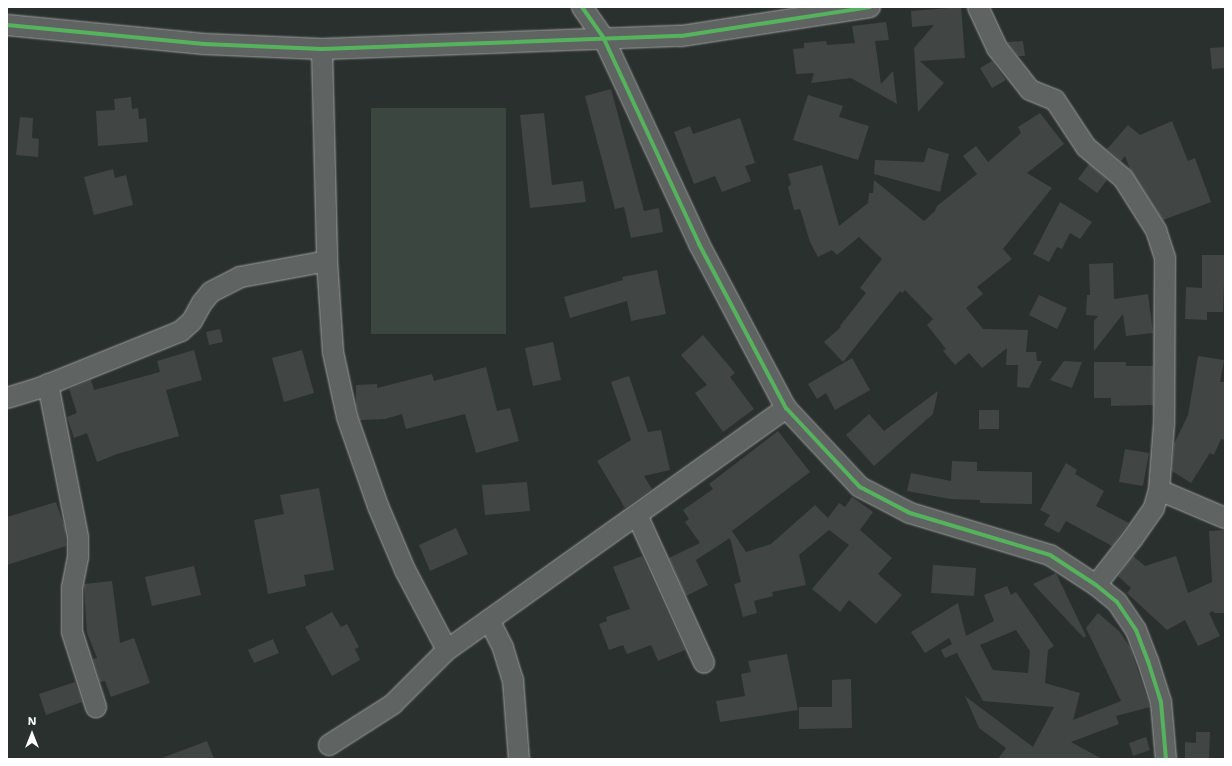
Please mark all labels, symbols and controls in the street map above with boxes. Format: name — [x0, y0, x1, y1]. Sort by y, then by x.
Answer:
north arrow — [12, 714, 52, 754]
text: N — [28, 714, 36, 729]

